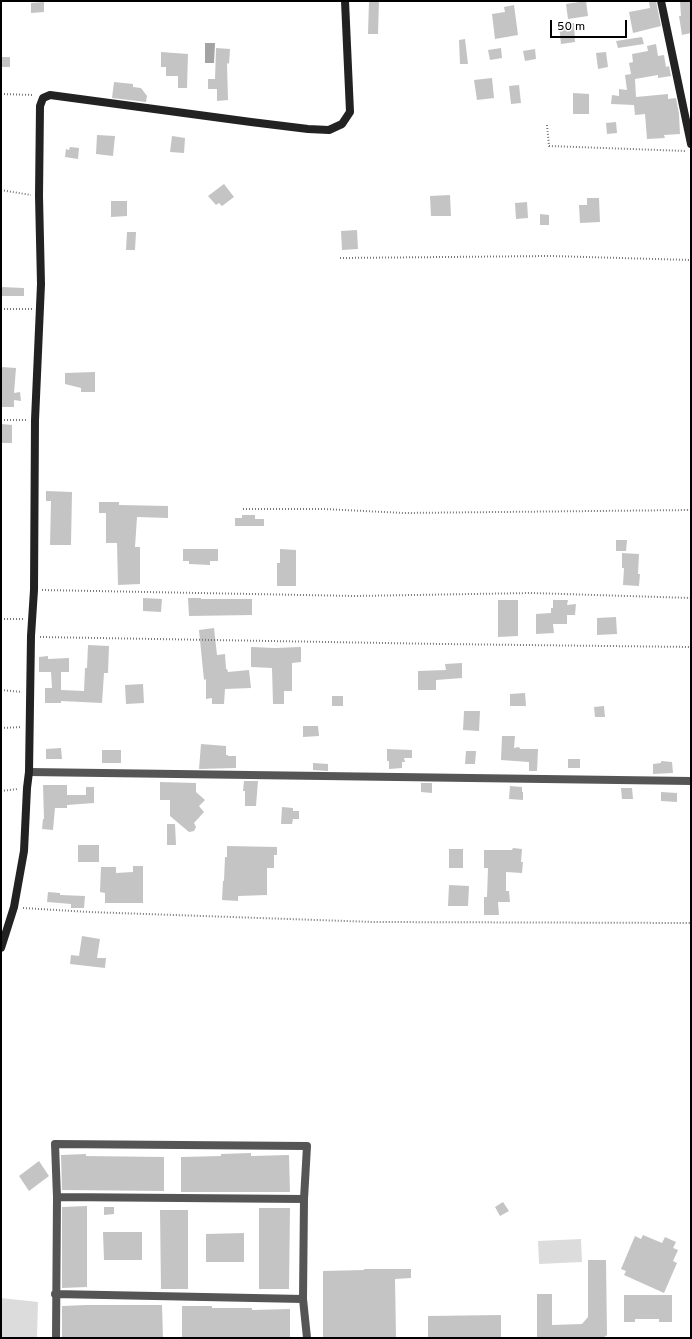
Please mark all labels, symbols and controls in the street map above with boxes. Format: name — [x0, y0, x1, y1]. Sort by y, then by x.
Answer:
scale bar — [552, 12, 629, 38]
text: 50 m — [557, 19, 585, 35]

